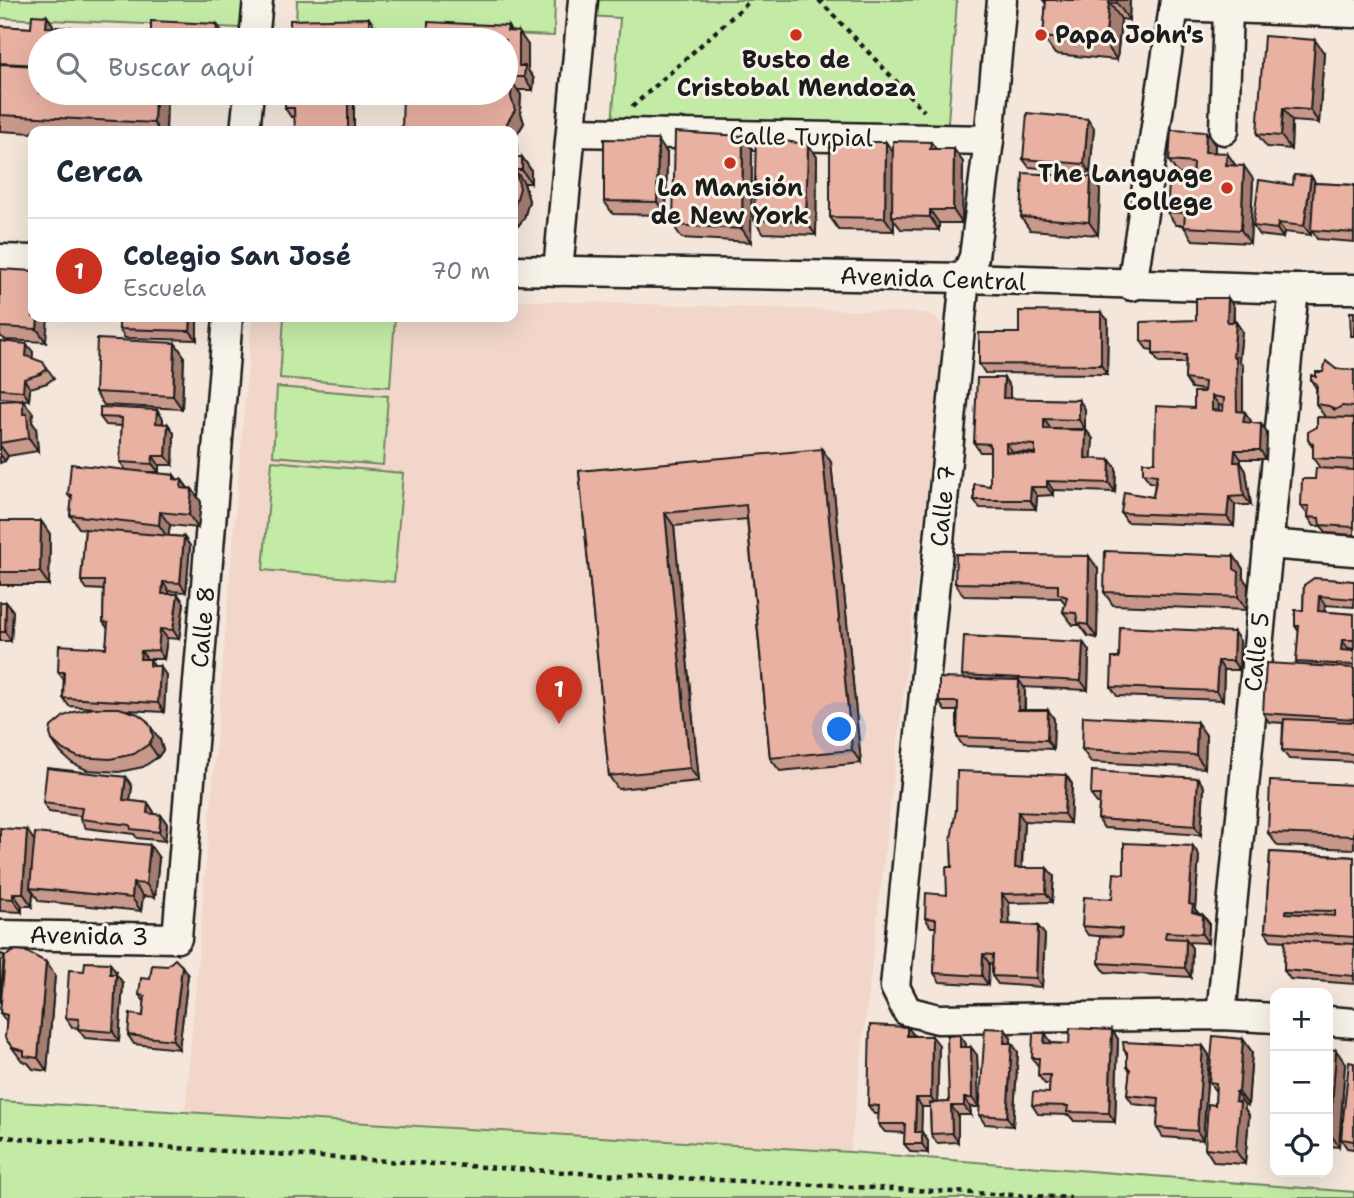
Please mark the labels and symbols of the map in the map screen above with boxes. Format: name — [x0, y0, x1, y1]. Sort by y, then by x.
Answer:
place label: Papa John's — [1055, 19, 1204, 51]
marker: Busto de Cristobal Mendoza — [788, 27, 804, 43]
marker: Papa John's — [1033, 27, 1049, 43]
place label: Busto de Cristobal Mendoza — [677, 44, 916, 104]
street label: Calle Turpial — [729, 120, 874, 154]
marker: La Mansión de New York — [722, 155, 738, 171]
place label: The Language College — [1038, 158, 1213, 218]
place label: La Mansión de New York — [651, 172, 809, 232]
marker: The Language College — [1219, 180, 1235, 196]
street label: Avenida Central — [839, 260, 1027, 298]
street label: Calle 7 — [923, 464, 963, 548]
street label: Calle 8 — [183, 585, 223, 669]
street label: Calle 5 — [1237, 611, 1277, 693]
pin: 1 — [536, 666, 582, 724]
your location — [822, 712, 856, 746]
street label: Avenida 3 — [29, 919, 149, 953]

